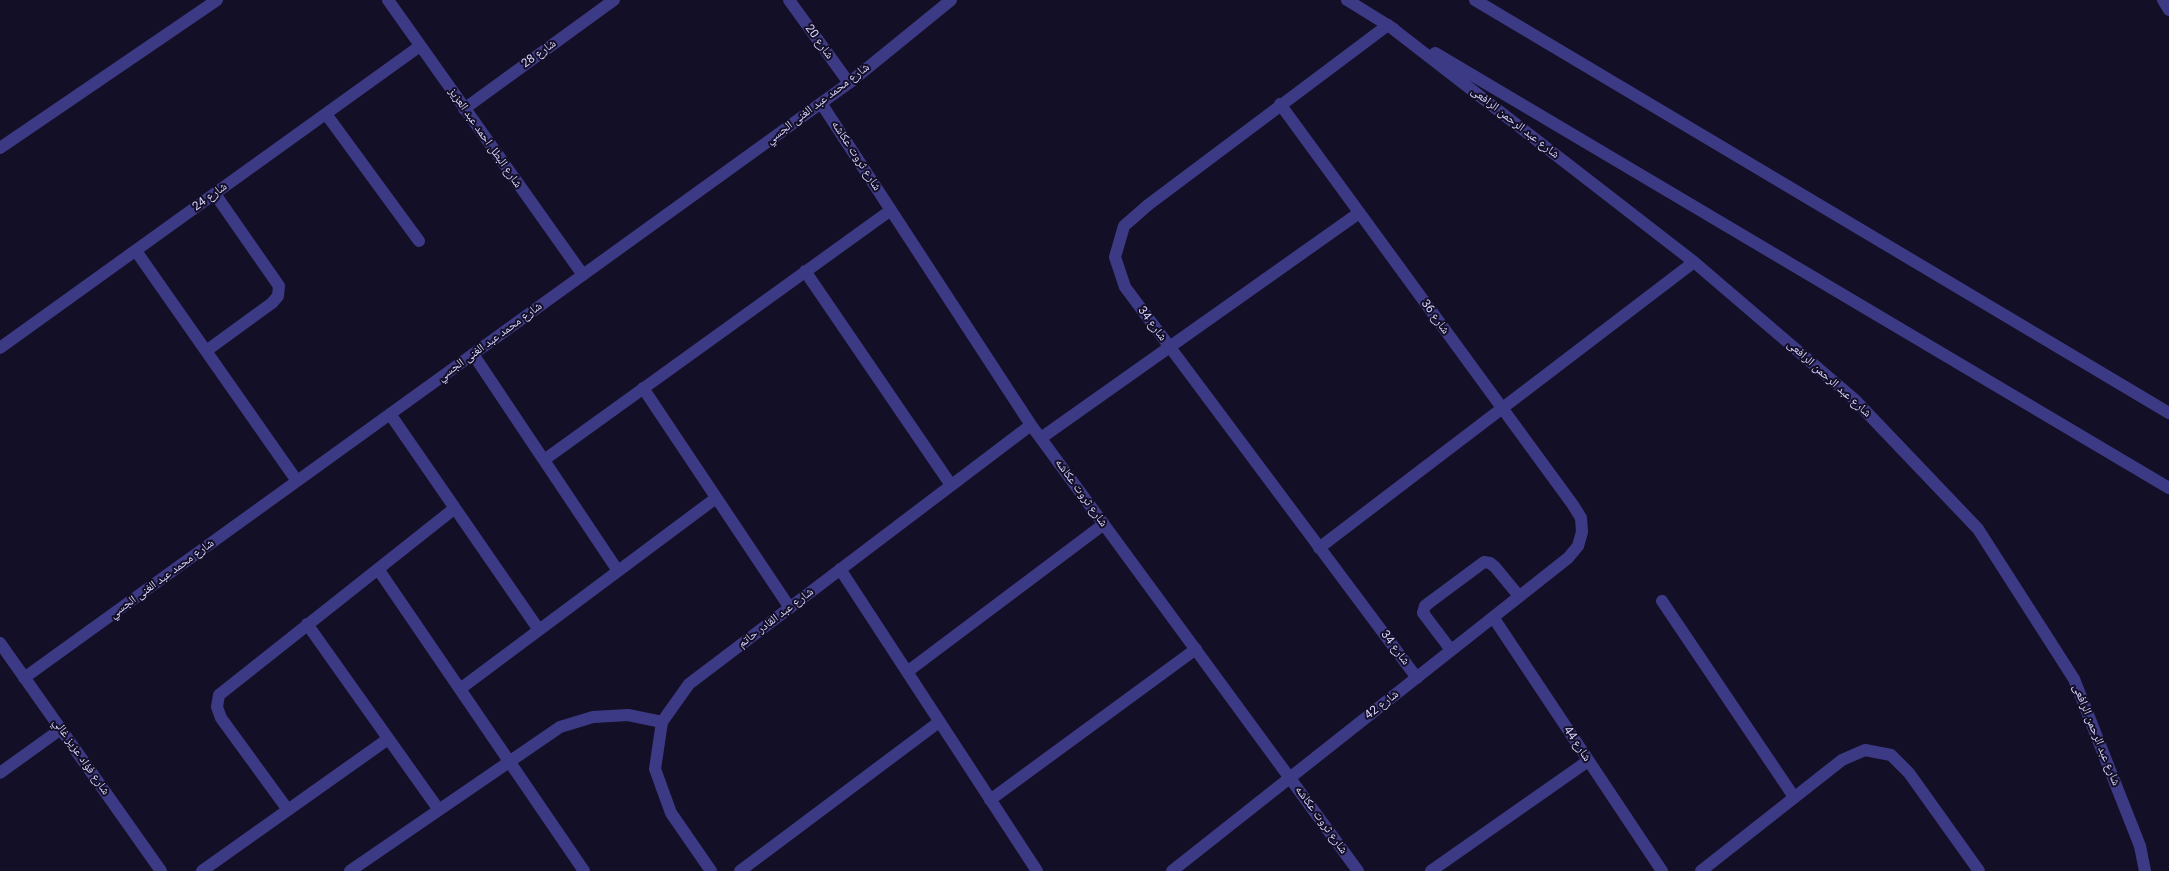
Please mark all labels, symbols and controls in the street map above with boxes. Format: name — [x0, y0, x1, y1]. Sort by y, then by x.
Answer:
street label: شارع 20 — [802, 22, 836, 62]
street label: شارع 28 — [519, 37, 559, 71]
street label: شارع محمد عبد الغنى الجسي — [763, 60, 873, 148]
street label: شارع عبد الرحمن الرافعى — [1468, 84, 1562, 162]
street label: شارع البطل احمد عبد العزيز — [445, 85, 525, 191]
street label: شارع ثروت عكاشه — [828, 118, 884, 194]
street label: شارع 24 — [190, 180, 230, 214]
street label: شارع 36 — [1418, 297, 1452, 337]
street label: شارع محمد عبد الغنى الجسي — [435, 299, 545, 385]
street label: شارع 34 — [1134, 304, 1170, 344]
street label: شارع عبد الرحمن الرافعى — [1784, 337, 1874, 421]
street label: شارع ثروت عكاشه — [1052, 456, 1110, 530]
street label: شارع محمد عبد الغنى الجسي — [107, 536, 217, 622]
street label: شارع عبد القادر حاتم — [735, 585, 817, 651]
street label: شارع 34 — [1377, 628, 1413, 668]
street label: شارع عبد الرحمن الرافعى — [2069, 682, 2123, 788]
street label: شارع 42 — [1362, 687, 1402, 723]
street label: شارع فؤاد عزيز غالي — [49, 716, 113, 798]
street label: شارع 44 — [1560, 724, 1594, 764]
street label: شارع ثروت عكاشه — [1292, 783, 1350, 857]

